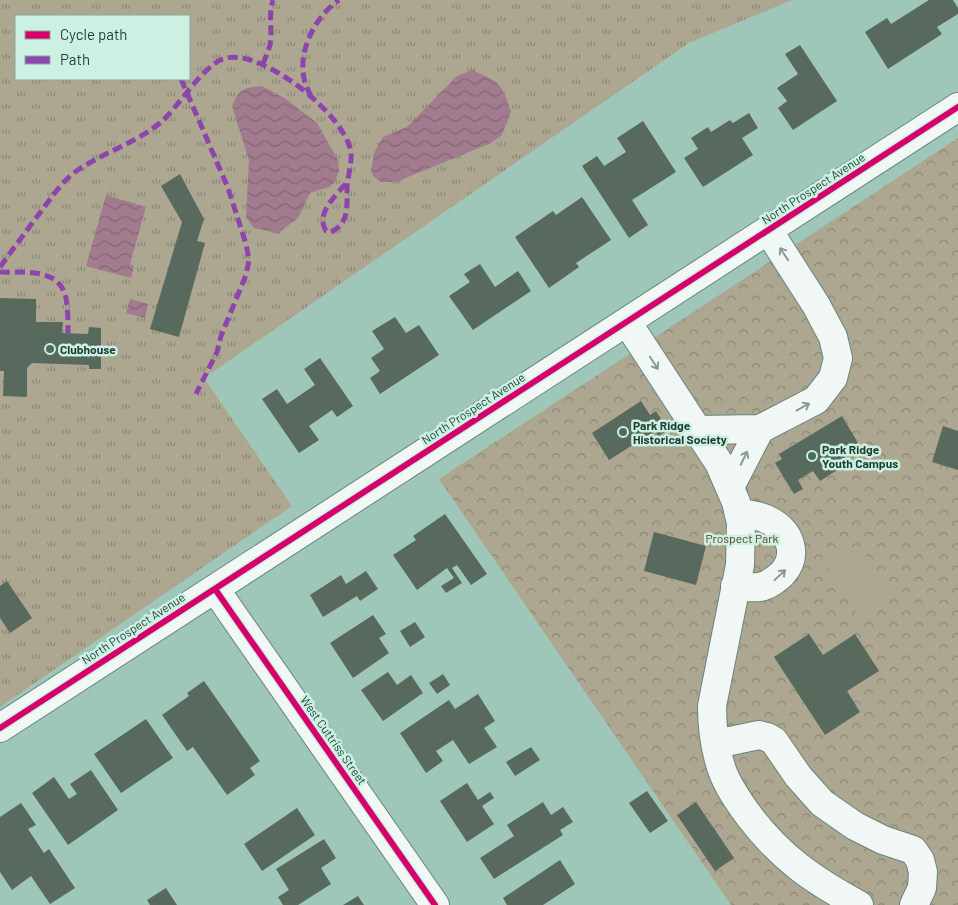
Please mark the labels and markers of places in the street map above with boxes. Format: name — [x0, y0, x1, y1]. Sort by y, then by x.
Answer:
place label: Clubhouse — [60, 342, 116, 356]
marker: Clubhouse — [44, 343, 56, 355]
place label: Park Ridge Historical Society — [633, 418, 727, 446]
marker: Park Ridge Historical Society — [617, 426, 629, 438]
place label: Park Ridge Youth Campus — [822, 442, 898, 470]
marker: Park Ridge Youth Campus — [806, 450, 818, 462]

